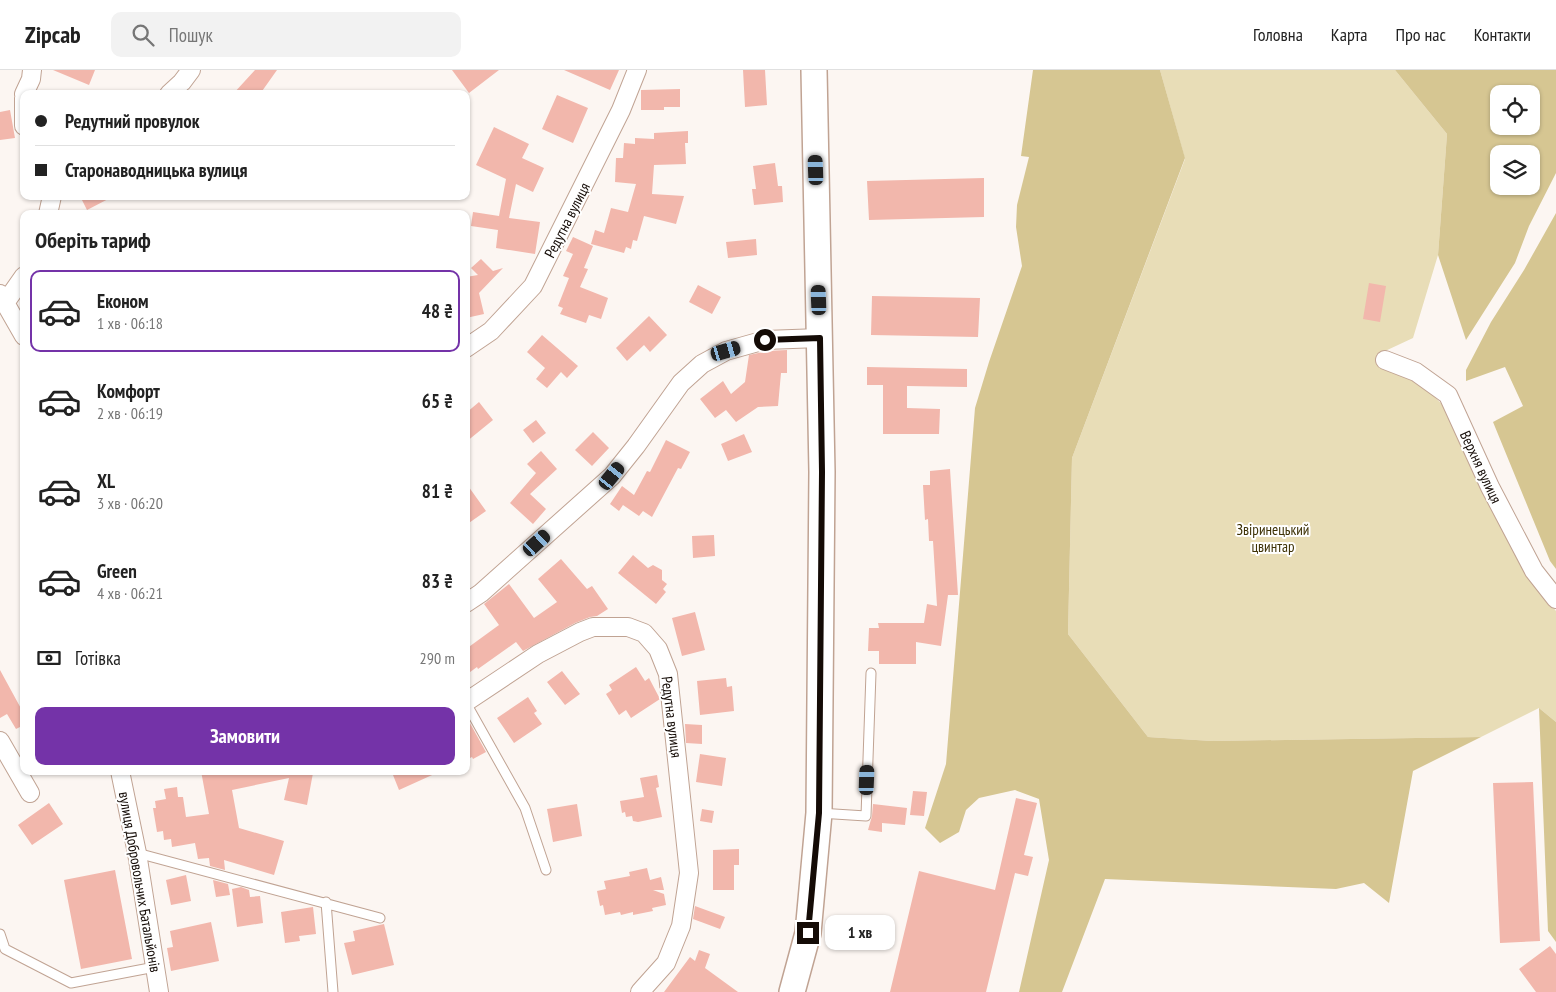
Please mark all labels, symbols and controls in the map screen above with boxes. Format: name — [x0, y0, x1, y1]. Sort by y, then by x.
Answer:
search box — [111, 12, 461, 57]
text: Zipcab — [25, 19, 81, 50]
icon: search — [129, 21, 157, 49]
text: Пошук — [169, 23, 213, 47]
text: Головна — [1253, 23, 1303, 46]
text: Карта — [1331, 23, 1368, 46]
text: Про нас — [1396, 23, 1446, 46]
text: Контакти — [1474, 23, 1531, 46]
map controls — [1490, 85, 1540, 195]
button: locate — [1490, 85, 1540, 135]
text: Редутний провулок — [65, 109, 199, 133]
button: layers — [1490, 145, 1540, 195]
car — [807, 155, 824, 185]
text: Старонаводницька вулиця — [65, 158, 247, 182]
street label: Редутна вулиця — [540, 179, 594, 261]
text: Оберіть тариф — [35, 226, 151, 254]
car — [810, 285, 827, 315]
icon: car — [37, 289, 82, 334]
text: Економ — [97, 289, 149, 313]
text: 48 ₴ — [422, 299, 453, 323]
text: 1 хв · 06:18 — [97, 313, 163, 333]
route start — [754, 329, 776, 351]
car — [709, 340, 742, 362]
icon: car — [37, 379, 82, 424]
text: Комфорт — [97, 379, 160, 403]
text: 65 ₴ — [422, 389, 453, 413]
text: 2 хв · 06:19 — [97, 403, 163, 423]
street label: Верхня вулиця — [1456, 428, 1506, 506]
car — [596, 460, 627, 492]
icon: car — [37, 469, 82, 514]
text: XL — [97, 469, 115, 493]
text: 81 ₴ — [422, 479, 453, 503]
text: 3 хв · 06:20 — [97, 493, 163, 513]
park label: Звіринецький цвинтар — [1237, 520, 1309, 556]
car — [520, 527, 553, 559]
icon: car — [37, 559, 82, 604]
text: Green — [97, 559, 137, 583]
text: 83 ₴ — [422, 569, 453, 593]
text: 4 хв · 06:21 — [97, 583, 163, 603]
icon: cash — [35, 644, 63, 672]
text: Готівка — [75, 646, 121, 670]
text: 290 m — [420, 648, 455, 668]
street label: Редутна вулиця — [658, 675, 686, 759]
button: Замовити — [35, 707, 455, 765]
car — [858, 765, 875, 795]
street label: вулиця Добровольчих Батальйонів — [115, 790, 165, 974]
callout: 1 хв — [826, 916, 896, 950]
route end — [797, 922, 819, 944]
text: 1 хв — [848, 922, 872, 942]

